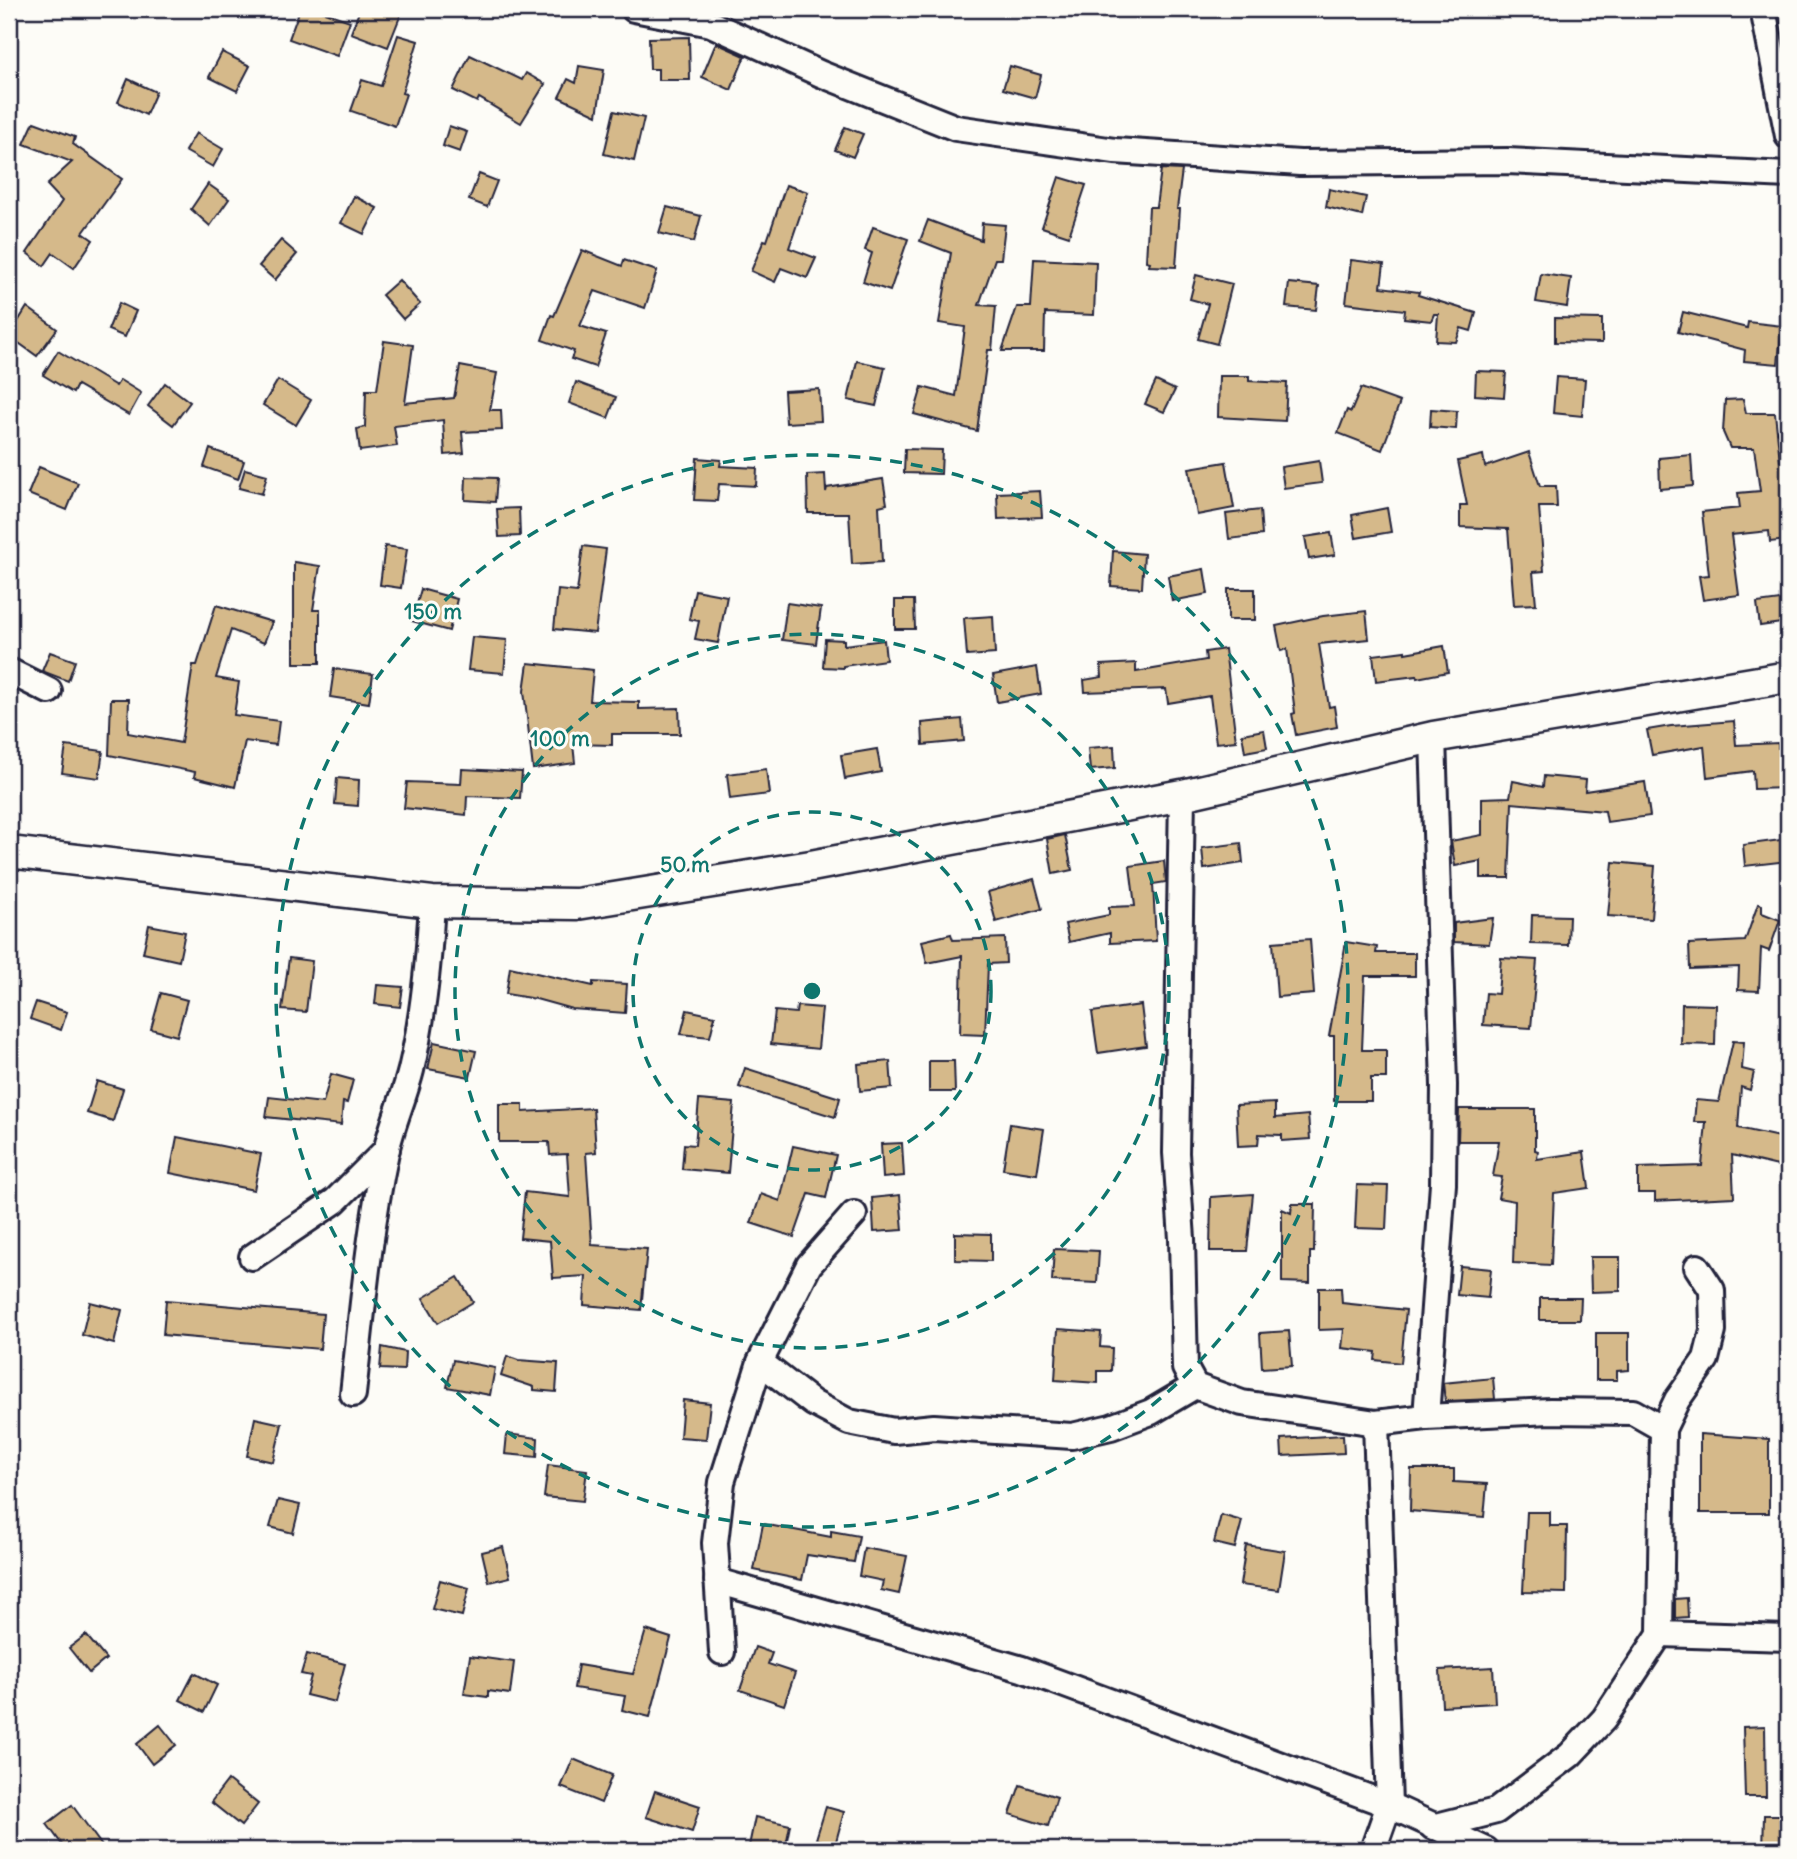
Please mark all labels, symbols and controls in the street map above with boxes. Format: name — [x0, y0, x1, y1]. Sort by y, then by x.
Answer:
text: 150 m — [404, 598, 462, 625]
text: 100 m — [530, 725, 590, 752]
text: 50 m — [660, 851, 710, 878]
centre of rings — [800, 979, 824, 1003]

